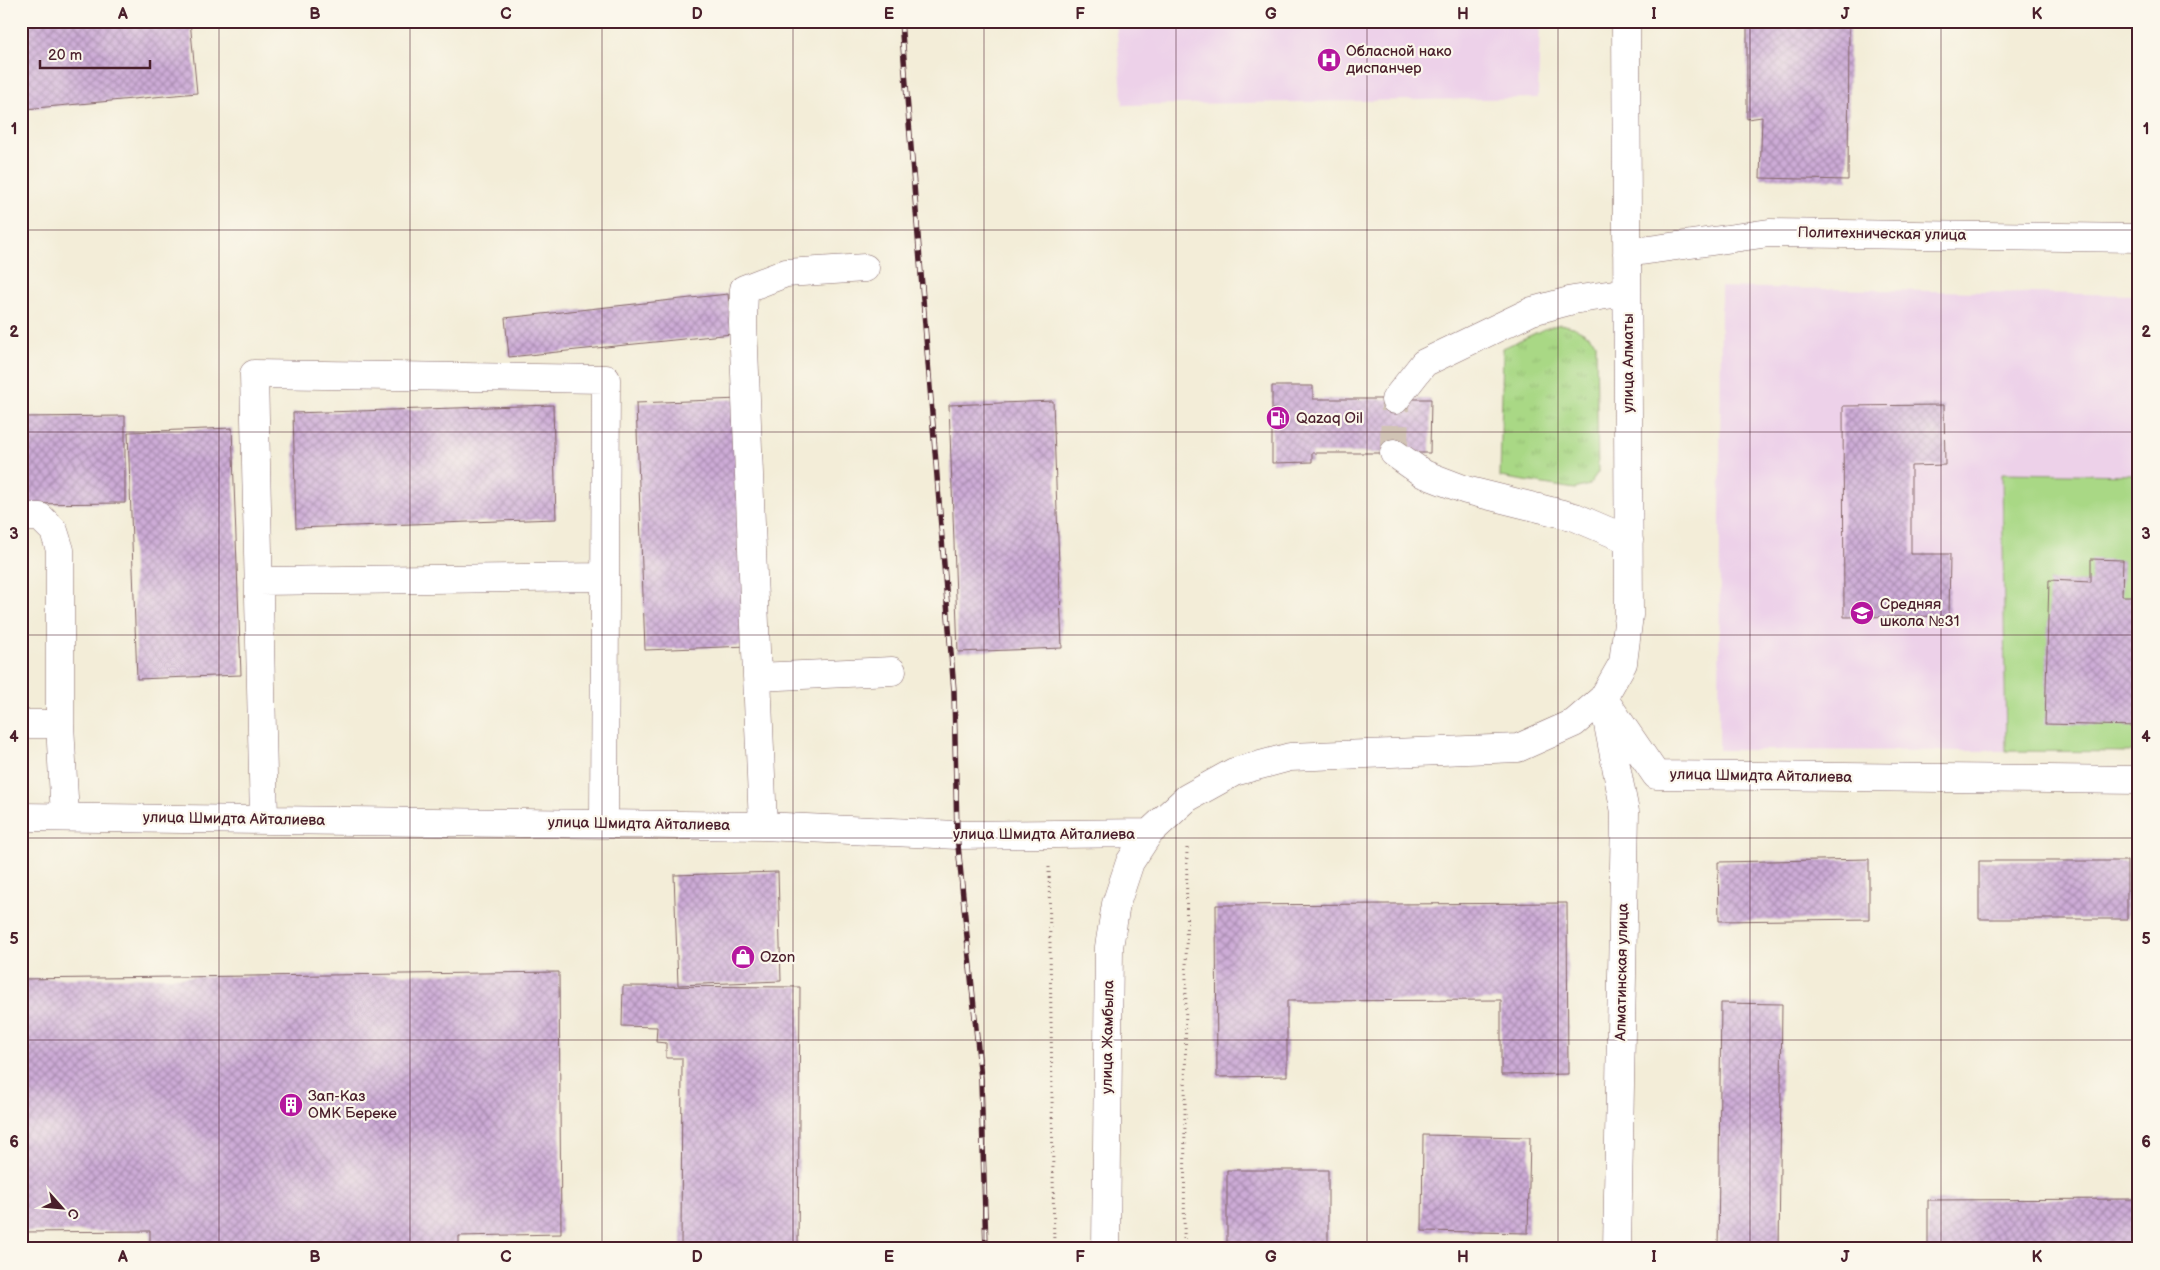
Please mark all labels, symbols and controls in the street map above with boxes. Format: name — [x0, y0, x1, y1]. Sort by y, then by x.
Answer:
text: A — [117, 5, 128, 24]
text: B — [309, 5, 321, 24]
text: C — [500, 5, 512, 24]
text: D — [691, 5, 703, 24]
text: E — [884, 5, 894, 24]
text: F — [1075, 5, 1085, 24]
text: G — [1265, 5, 1277, 24]
text: H — [1457, 5, 1469, 24]
text: I — [1651, 5, 1657, 24]
text: J — [1841, 5, 1850, 24]
text: K — [2032, 5, 2043, 24]
scale bar — [40, 38, 150, 70]
place label: Обласной нако диспанчер — [1346, 42, 1452, 78]
text: 20 m — [48, 46, 82, 65]
hospital icon: Обласной нако диспанчер — [1316, 47, 1342, 73]
text: 1 — [11, 120, 17, 139]
text: 1 — [2143, 120, 2149, 139]
street label: Политехническая улица — [1797, 223, 1967, 245]
street label: улица Алматы — [1619, 313, 1638, 413]
text: 2 — [9, 323, 19, 342]
text: 2 — [2141, 323, 2151, 342]
fuel station icon: Qazaq Oil — [1265, 405, 1291, 431]
place label: Qazaq Oil — [1296, 409, 1363, 428]
text: 3 — [9, 525, 19, 544]
text: 3 — [2141, 525, 2151, 544]
place label: Средняя школа №31 — [1880, 595, 1960, 631]
school or university icon: Средняя школа №31 — [1849, 600, 1875, 626]
text: 4 — [9, 728, 19, 747]
text: 4 — [2141, 728, 2151, 747]
street label: улица Шмидта Айталиева — [1670, 765, 1852, 787]
street label: улица Шмидта Айталиева — [143, 808, 325, 830]
street label: улица Шмидта Айталиева — [548, 813, 730, 835]
street label: улица Шмидта Айталиева — [953, 825, 1135, 844]
street label: Алматинская улица — [1611, 903, 1633, 1042]
text: 5 — [9, 930, 19, 949]
text: 5 — [2141, 930, 2151, 949]
shop icon: Ozon — [730, 944, 756, 970]
place label: Ozon — [760, 948, 795, 967]
street label: улица Жамбыла — [1098, 980, 1118, 1094]
place label: Зап-Каз ОМК Береке — [308, 1087, 397, 1123]
building icon: Зап-Каз ОМК Береке — [278, 1092, 304, 1118]
text: 6 — [9, 1133, 19, 1152]
text: 6 — [2141, 1133, 2151, 1152]
north arrow — [38, 1182, 88, 1232]
text: С — [63, 1205, 83, 1222]
text: A — [117, 1248, 128, 1267]
text: B — [309, 1248, 321, 1267]
text: C — [500, 1248, 512, 1267]
text: D — [691, 1248, 703, 1267]
text: E — [884, 1248, 894, 1267]
text: F — [1075, 1248, 1085, 1267]
text: G — [1265, 1248, 1277, 1267]
text: H — [1457, 1248, 1469, 1267]
text: I — [1651, 1248, 1657, 1267]
text: J — [1841, 1248, 1850, 1267]
text: K — [2032, 1248, 2043, 1267]

